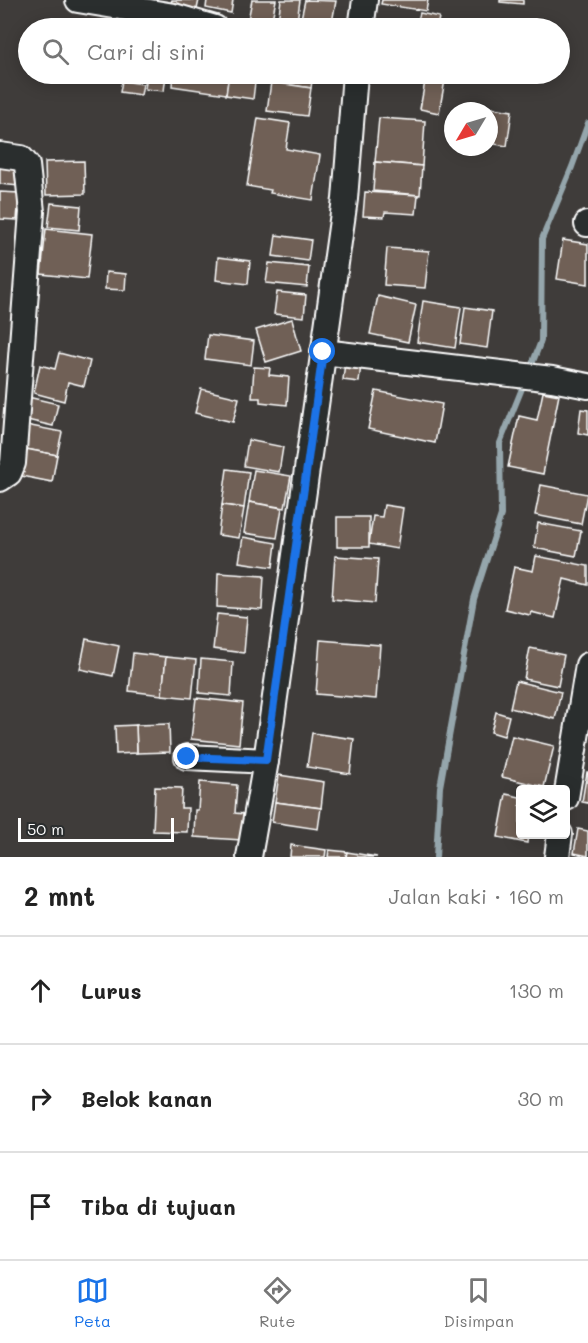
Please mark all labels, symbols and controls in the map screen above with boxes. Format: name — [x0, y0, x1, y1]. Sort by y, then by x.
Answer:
search box — [18, 18, 570, 84]
icon: search — [39, 35, 72, 68]
text: Cari di sini — [87, 37, 205, 66]
north arrow — [444, 102, 498, 156]
route start — [309, 338, 335, 364]
route end — [173, 743, 199, 769]
map controls — [516, 785, 570, 839]
button: layers — [516, 785, 570, 839]
scale bar — [18, 815, 174, 842]
text: 50 m — [27, 818, 64, 839]
text: 2 mnt — [24, 879, 95, 913]
text: Jalan kaki · 160 m — [389, 883, 564, 909]
icon: ahead — [24, 974, 57, 1007]
text: Lurus — [81, 976, 142, 1005]
text: 130 m — [509, 977, 564, 1003]
icon: right — [24, 1082, 57, 1115]
text: Belok kanan — [81, 1084, 212, 1113]
text: 30 m — [518, 1085, 564, 1111]
icon: arrive — [24, 1190, 57, 1223]
text: Tiba di tujuan — [81, 1192, 236, 1221]
tab: Peta — [74, 1274, 111, 1331]
tab: Rute — [259, 1274, 295, 1331]
tab: Disimpan — [444, 1274, 514, 1331]

